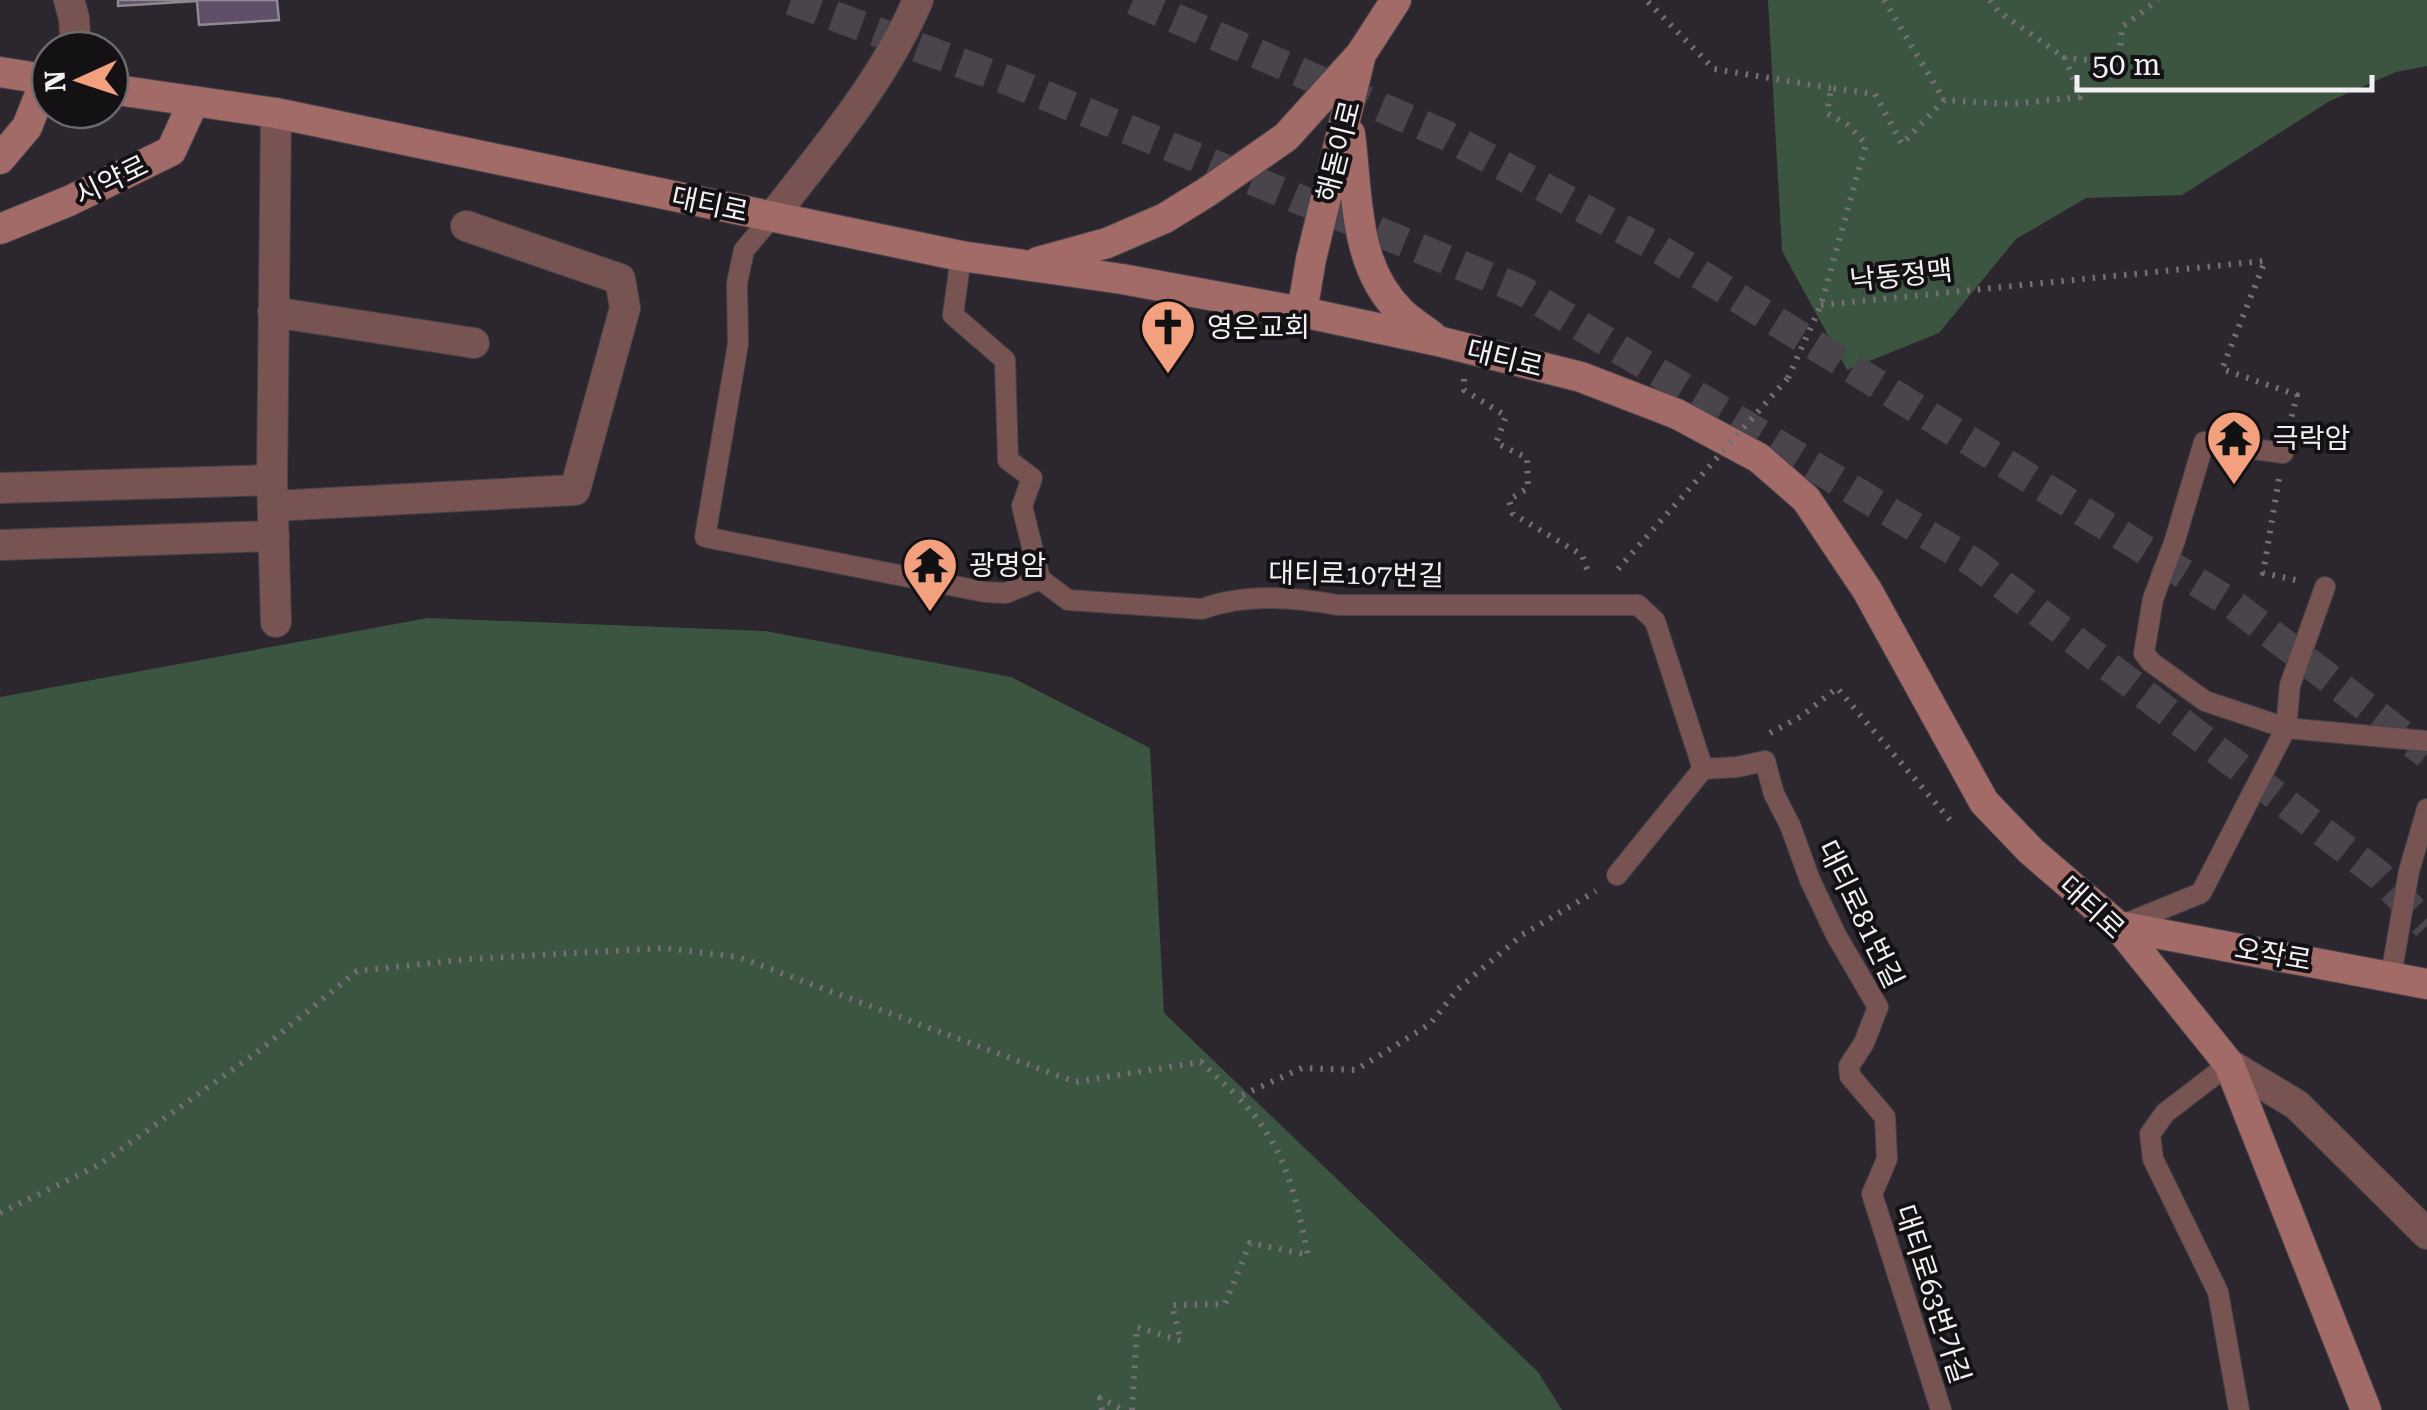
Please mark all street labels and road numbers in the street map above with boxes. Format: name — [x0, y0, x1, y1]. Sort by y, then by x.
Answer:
street label: 해돋이로 — [1310, 97, 1367, 205]
street label: 시약로 — [69, 149, 153, 212]
street label: 대티로 — [669, 180, 751, 229]
street label: 낙동정맥 — [1848, 254, 1954, 297]
street label: 대티로 — [1463, 333, 1546, 384]
street label: 대티로107번길 — [1268, 556, 1444, 593]
street label: 대티로81번길 — [1811, 835, 1910, 993]
street label: 대티로 — [2052, 869, 2131, 946]
street label: 오작로 — [2232, 932, 2314, 977]
street label: 대티로63번가길 — [1888, 1201, 1977, 1388]

